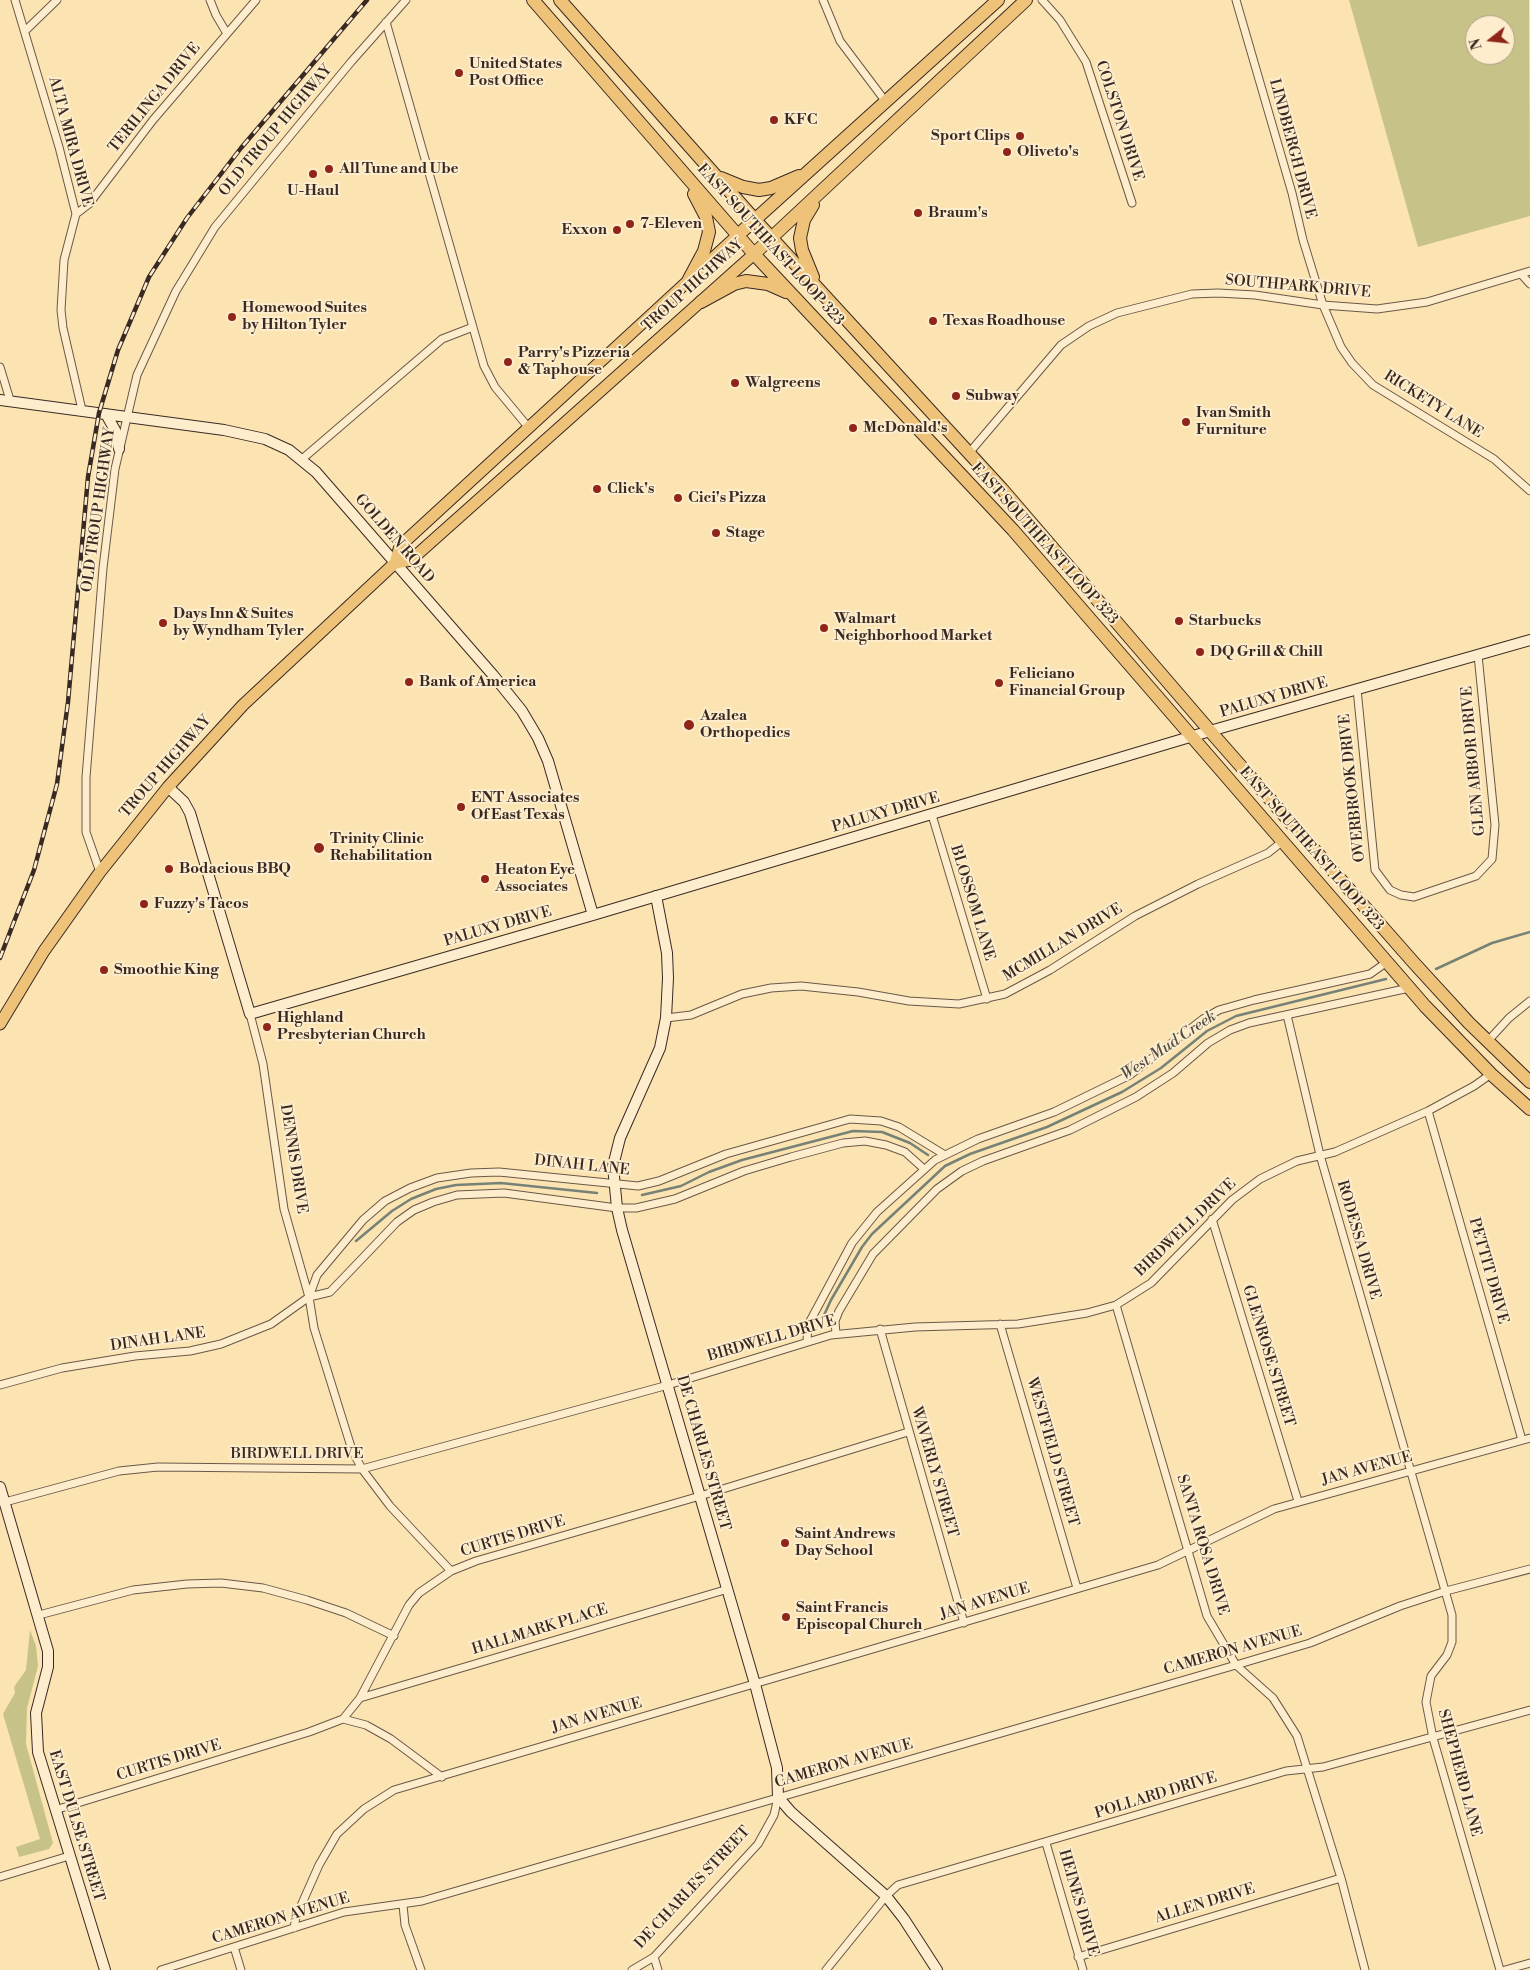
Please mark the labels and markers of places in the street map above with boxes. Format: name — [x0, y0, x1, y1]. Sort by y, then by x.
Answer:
place label: United States Post Office — [469, 55, 562, 90]
marker: United States Post Office — [453, 67, 465, 79]
place label: KFC — [784, 111, 817, 129]
marker: KFC — [768, 114, 780, 126]
place label: Sport Clips — [931, 127, 1010, 145]
marker: Sport Clips — [1014, 130, 1026, 142]
place label: Oliveto's — [1017, 143, 1079, 161]
marker: Oliveto's — [1001, 146, 1013, 158]
place label: All Tune and Ube — [339, 160, 459, 178]
marker: All Tune and Ube — [323, 163, 335, 175]
marker: U-Haul — [307, 168, 319, 180]
place label: U-Haul — [287, 182, 339, 200]
place label: Braum's — [928, 204, 988, 222]
marker: Braum's — [912, 207, 924, 219]
place label: 7-Eleven — [640, 215, 702, 233]
marker: 7-Eleven — [624, 218, 636, 230]
place label: Exxon — [561, 221, 607, 239]
marker: Exxon — [611, 224, 623, 236]
place label: Homewood Suites by Hilton Tyler — [242, 299, 367, 334]
marker: Homewood Suites by Hilton Tyler — [226, 311, 238, 323]
place label: Texas Roadhouse — [943, 312, 1065, 330]
marker: Texas Roadhouse — [927, 315, 939, 327]
place label: Parry's Pizzeria & Taphouse — [518, 344, 630, 379]
marker: Parry's Pizzeria & Taphouse — [502, 356, 514, 368]
place label: Walgreens — [745, 374, 820, 392]
marker: Walgreens — [729, 377, 741, 389]
place label: Subway — [966, 387, 1019, 405]
marker: Subway — [950, 390, 962, 402]
place label: Ivan Smith Furniture — [1196, 404, 1271, 439]
marker: Ivan Smith Furniture — [1180, 416, 1192, 428]
place label: McDonald's — [863, 419, 947, 437]
marker: McDonald's — [847, 422, 859, 434]
place label: Click's — [607, 480, 654, 498]
marker: Click's — [591, 483, 603, 495]
place label: Cici's Pizza — [688, 489, 766, 507]
marker: Cici's Pizza — [672, 492, 684, 504]
place label: Stage — [726, 524, 765, 542]
marker: Stage — [710, 527, 722, 539]
place label: Days Inn & Suites by Wyndham Tyler — [173, 605, 304, 640]
place label: Walmart Neighborhood Market — [834, 610, 992, 645]
place label: Starbucks — [1189, 612, 1261, 630]
marker: Starbucks — [1173, 615, 1185, 627]
marker: Days Inn & Suites by Wyndham Tyler — [157, 617, 169, 629]
marker: Walmart Neighborhood Market — [818, 622, 830, 634]
place label: DQ Grill & Chill — [1210, 643, 1323, 661]
marker: DQ Grill & Chill — [1194, 646, 1206, 658]
place label: Feliciano Financial Group — [1009, 665, 1125, 700]
place label: Bank of America — [419, 673, 536, 691]
marker: Bank of America — [403, 676, 415, 688]
marker: Feliciano Financial Group — [993, 677, 1005, 689]
place label: Azalea Orthopedics — [700, 707, 790, 742]
marker: Azalea Orthopedics — [682, 718, 696, 732]
place label: ENT Associates Of East Texas — [471, 789, 579, 824]
marker: ENT Associates Of East Texas — [455, 801, 467, 813]
place label: Trinity Clinic Rehabilitation — [330, 830, 432, 865]
marker: Trinity Clinic Rehabilitation — [312, 841, 326, 855]
place label: Bodacious BBQ — [179, 860, 291, 878]
place label: Heaton Eye Associates — [495, 861, 575, 896]
marker: Bodacious BBQ — [163, 863, 175, 875]
marker: Heaton Eye Associates — [479, 873, 491, 885]
place label: Fuzzy's Tacos — [154, 895, 248, 913]
marker: Fuzzy's Tacos — [138, 898, 150, 910]
place label: Smoothie King — [114, 961, 219, 979]
marker: Smoothie King — [98, 964, 110, 976]
place label: Highland Presbyterian Church — [277, 1009, 426, 1044]
marker: Highland Presbyterian Church — [261, 1021, 273, 1033]
place label: Saint Andrews Day School — [795, 1525, 895, 1560]
marker: Saint Andrews Day School — [779, 1537, 791, 1549]
place label: Saint Francis Episcopal Church — [796, 1599, 922, 1634]
marker: Saint Francis Episcopal Church — [780, 1611, 792, 1623]

